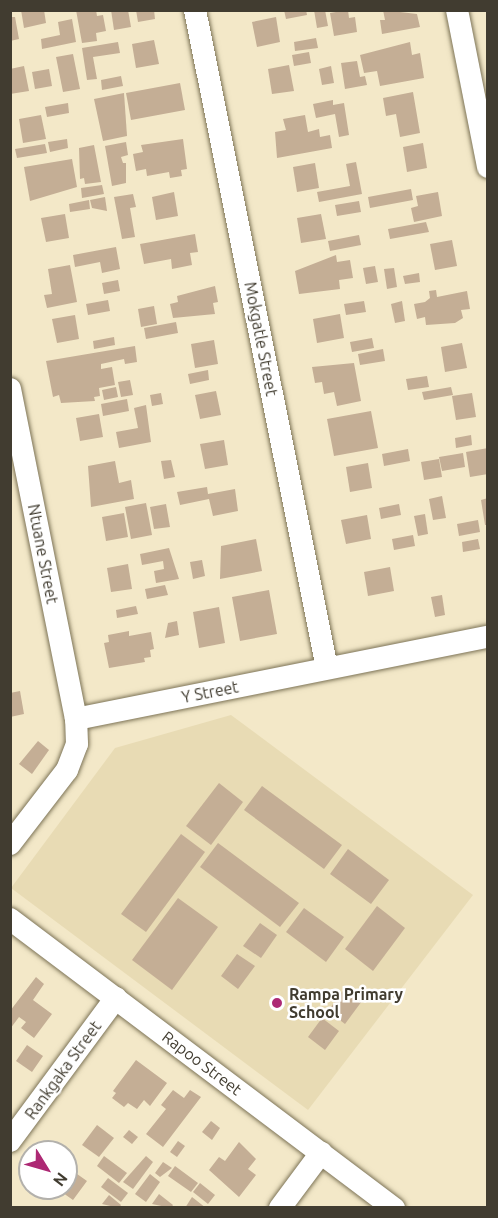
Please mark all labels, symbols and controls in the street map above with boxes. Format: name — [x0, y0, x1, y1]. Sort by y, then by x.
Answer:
street label: Mokgatle Street — [241, 280, 281, 398]
street label: Ntuane Street — [24, 502, 62, 606]
street label: Y Street — [180, 677, 240, 707]
place label: Rampa Primary School — [289, 984, 403, 1022]
marker: Rampa Primary School — [270, 996, 284, 1010]
street label: Rankgaka Street — [21, 1017, 105, 1123]
street label: Rapoo Street — [158, 1027, 246, 1099]
north arrow — [18, 1140, 78, 1200]
text: N — [50, 1169, 72, 1190]

